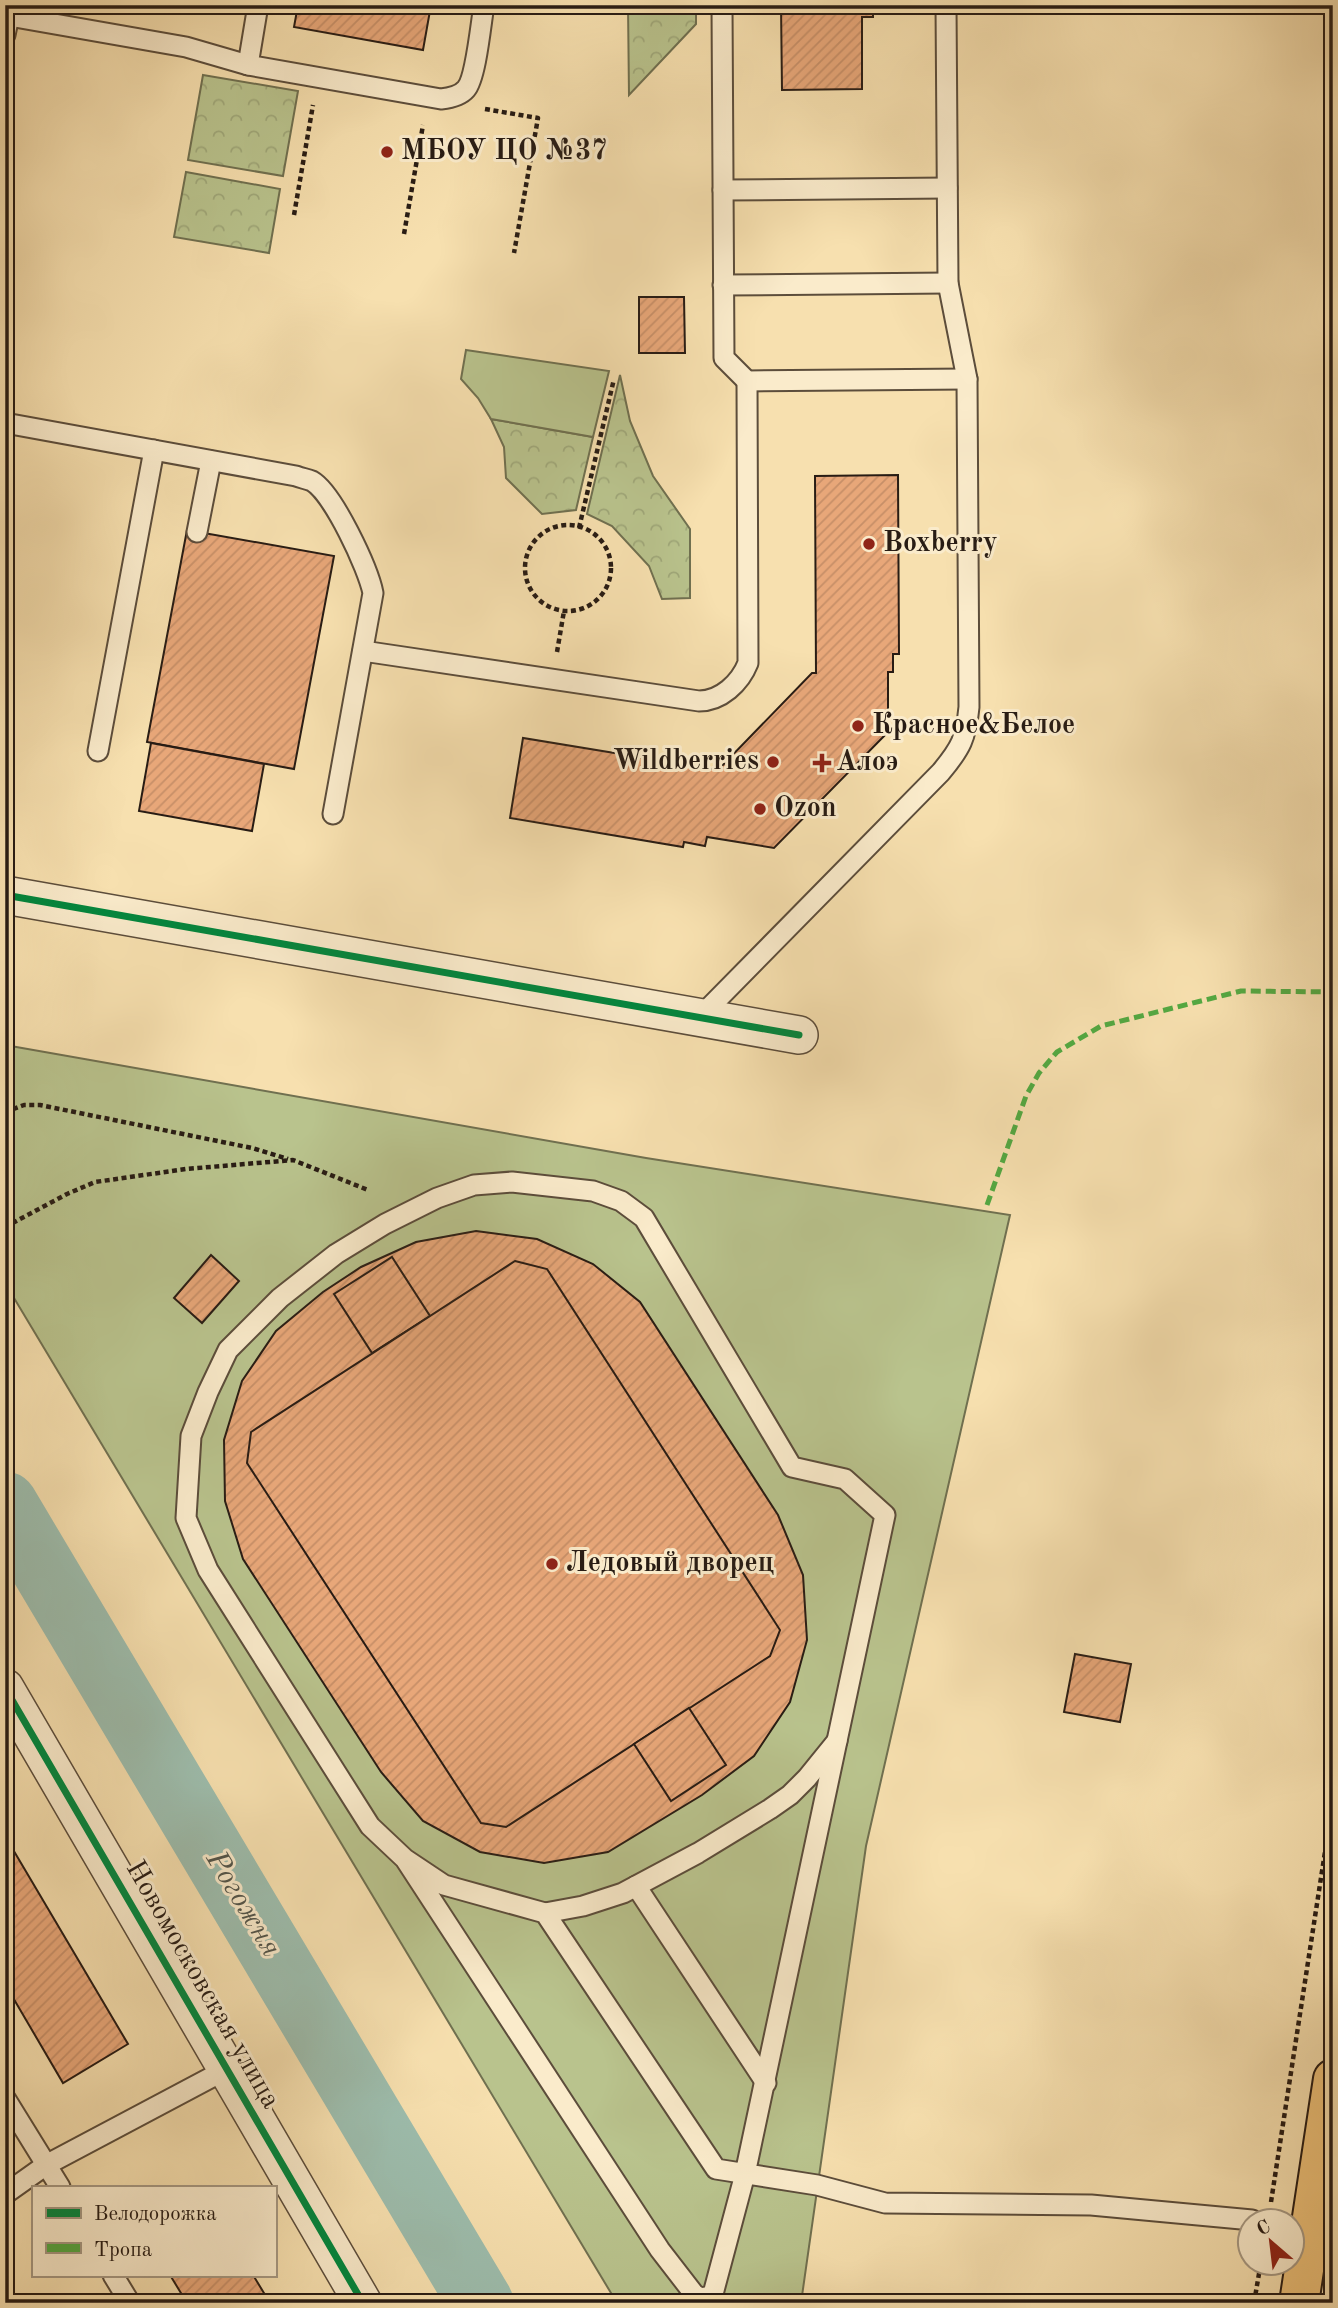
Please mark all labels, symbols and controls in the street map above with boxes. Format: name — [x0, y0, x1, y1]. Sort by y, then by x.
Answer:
place label: МБОУ ЦО №37 — [401, 137, 608, 166]
marker: МБОУ ЦО №37 — [379, 144, 395, 160]
place label: Boxberry — [883, 530, 998, 558]
marker: Boxberry — [861, 536, 877, 552]
place label: Красное&Белое — [872, 711, 1075, 740]
marker: Красное&Белое — [850, 718, 866, 734]
place label: Wildberries — [613, 748, 759, 776]
place label: Алоэ — [836, 749, 899, 777]
marker: Wildberries — [765, 754, 781, 770]
marker: Алоэ — [814, 755, 830, 771]
place label: Ozon — [774, 795, 837, 823]
marker: Ozon — [752, 801, 768, 817]
place label: Ледовый дворец — [566, 1550, 774, 1578]
marker: Ледовый дворец — [544, 1556, 560, 1572]
water label: Рогожня — [199, 1845, 286, 1962]
street label: Новомосковская улица — [120, 1856, 284, 2114]
legend — [32, 2186, 276, 2276]
text: Велодорожка — [94, 2204, 217, 2225]
north arrow — [1236, 2206, 1306, 2276]
text: С — [1254, 2218, 1274, 2241]
text: Тропа — [94, 2240, 152, 2261]

